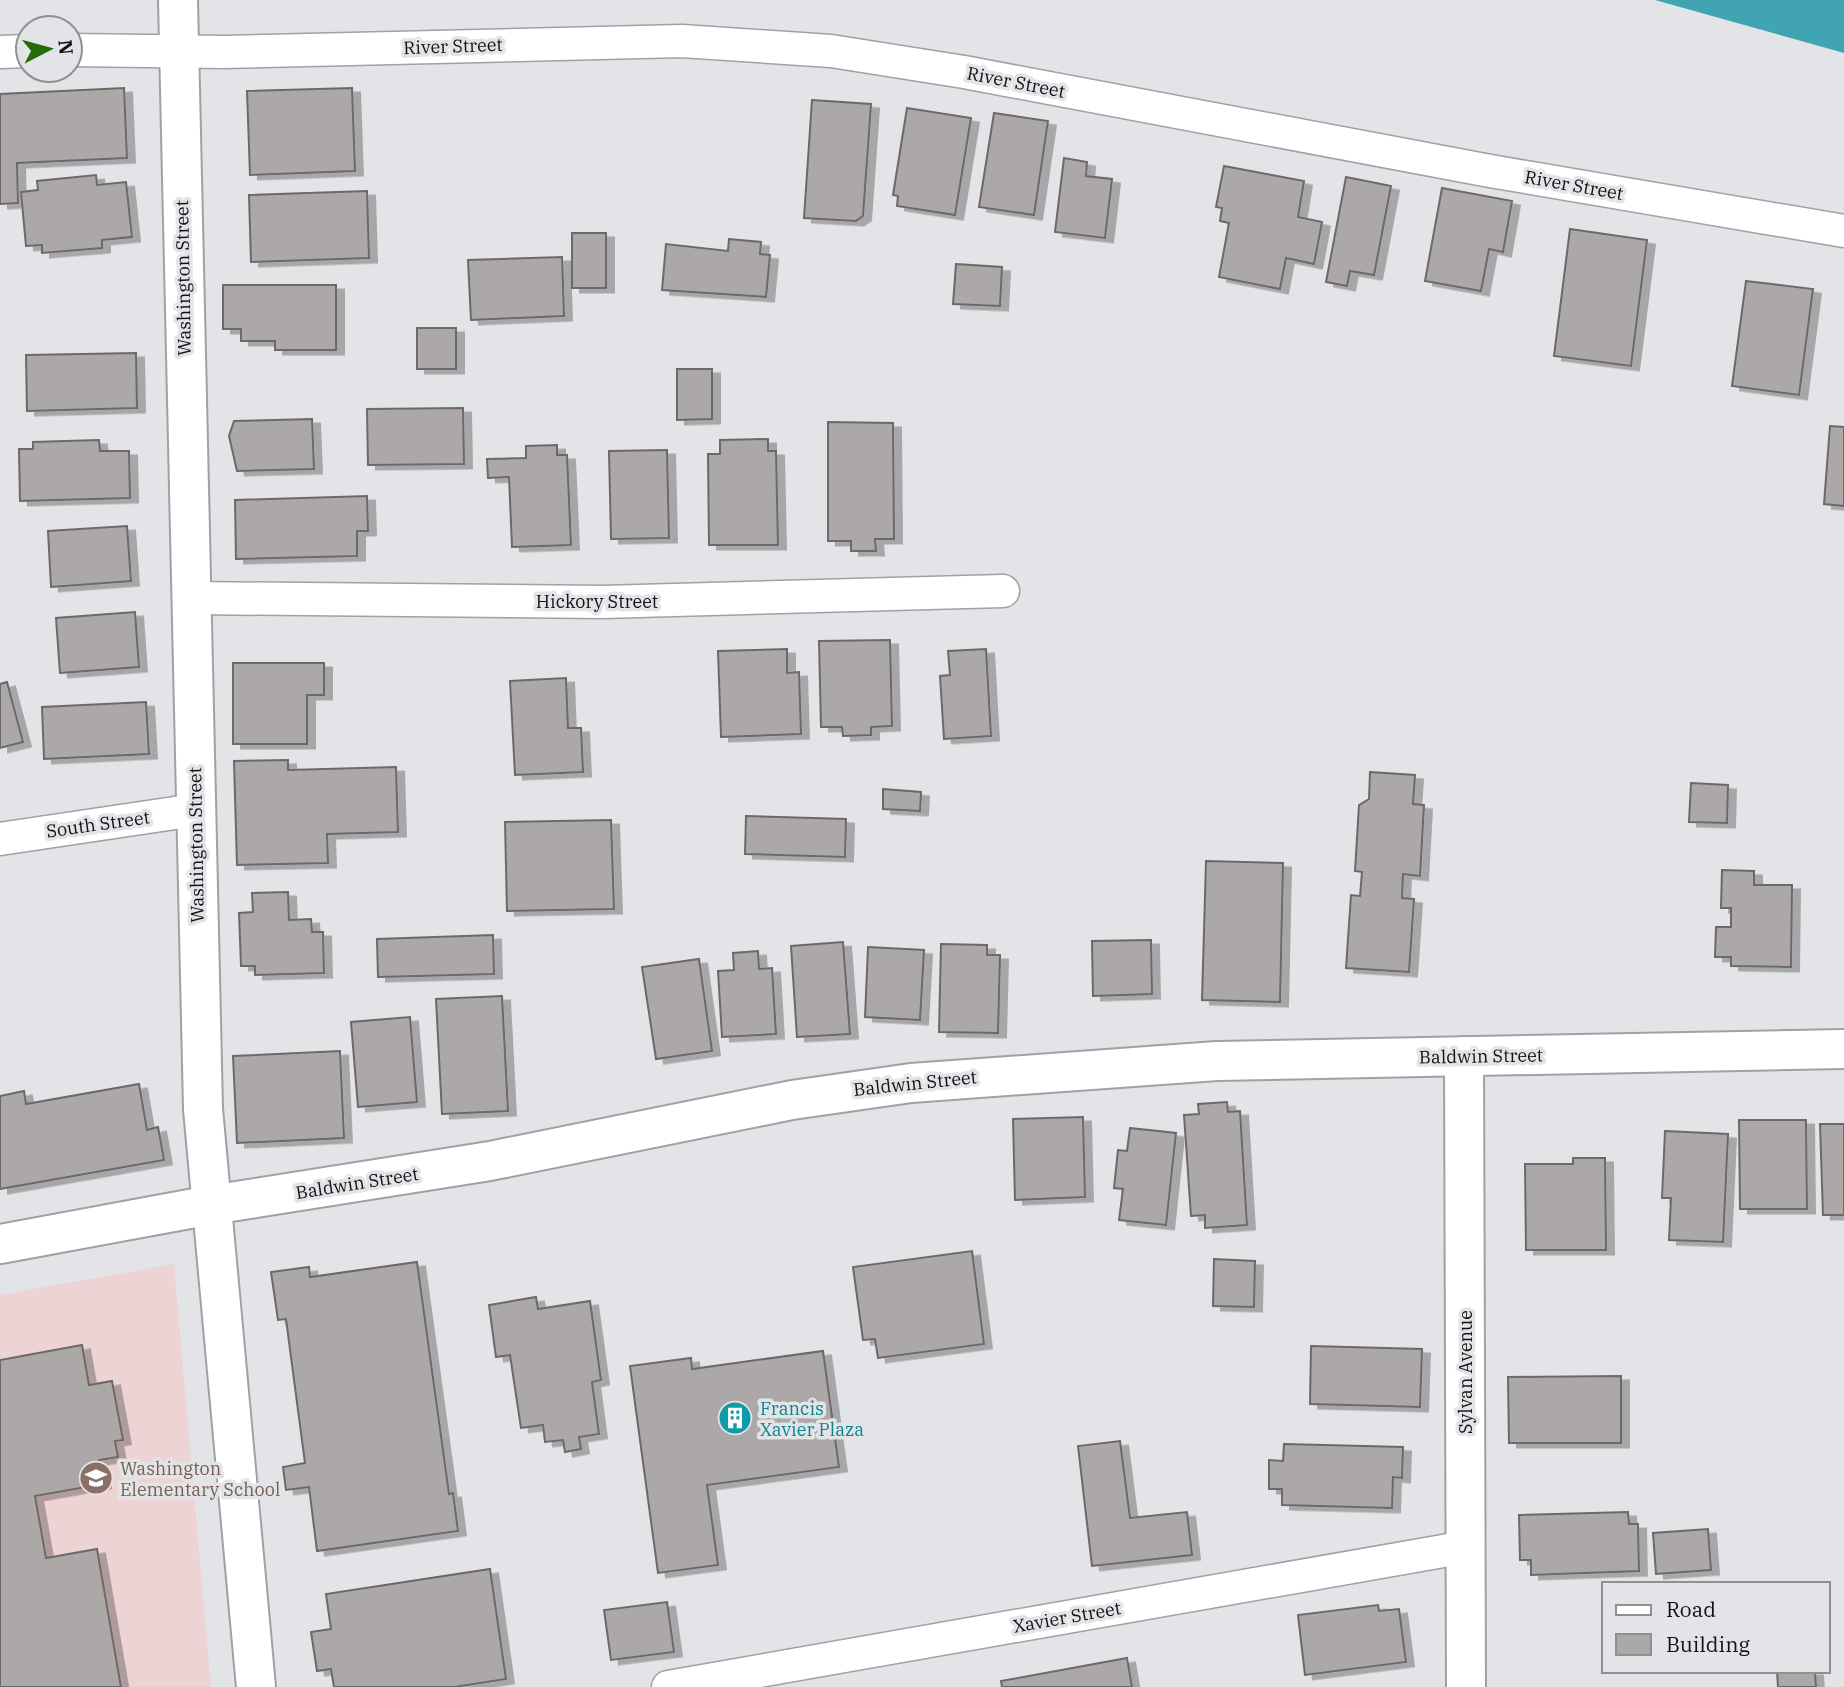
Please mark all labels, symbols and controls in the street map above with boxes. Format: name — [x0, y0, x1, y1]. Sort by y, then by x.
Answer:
north arrow — [14, 14, 84, 84]
street label: River Street — [403, 33, 503, 59]
text: N — [53, 38, 79, 56]
street label: River Street — [965, 61, 1067, 103]
street label: River Street — [1523, 165, 1625, 205]
street label: Washington Street — [170, 200, 196, 356]
street label: Hickory Street — [536, 590, 658, 613]
street label: Washington Street — [183, 767, 209, 923]
street label: South Street — [45, 805, 151, 843]
street label: Baldwin Street — [1419, 1043, 1543, 1069]
street label: Baldwin Street — [852, 1065, 978, 1101]
street label: Baldwin Street — [294, 1162, 420, 1204]
street label: Sylvan Avenue — [1454, 1310, 1477, 1434]
place label: Francis Xavier Plaza — [760, 1397, 864, 1441]
building icon: Francis Xavier Plaza — [716, 1399, 754, 1437]
place label: Washington Elementary School — [120, 1457, 280, 1501]
school or university icon: Washington Elementary School — [77, 1459, 115, 1497]
legend — [1602, 1582, 1830, 1673]
text: Road — [1666, 1595, 1716, 1623]
street label: Xavier Street — [1011, 1596, 1123, 1638]
text: Building — [1666, 1630, 1751, 1658]

